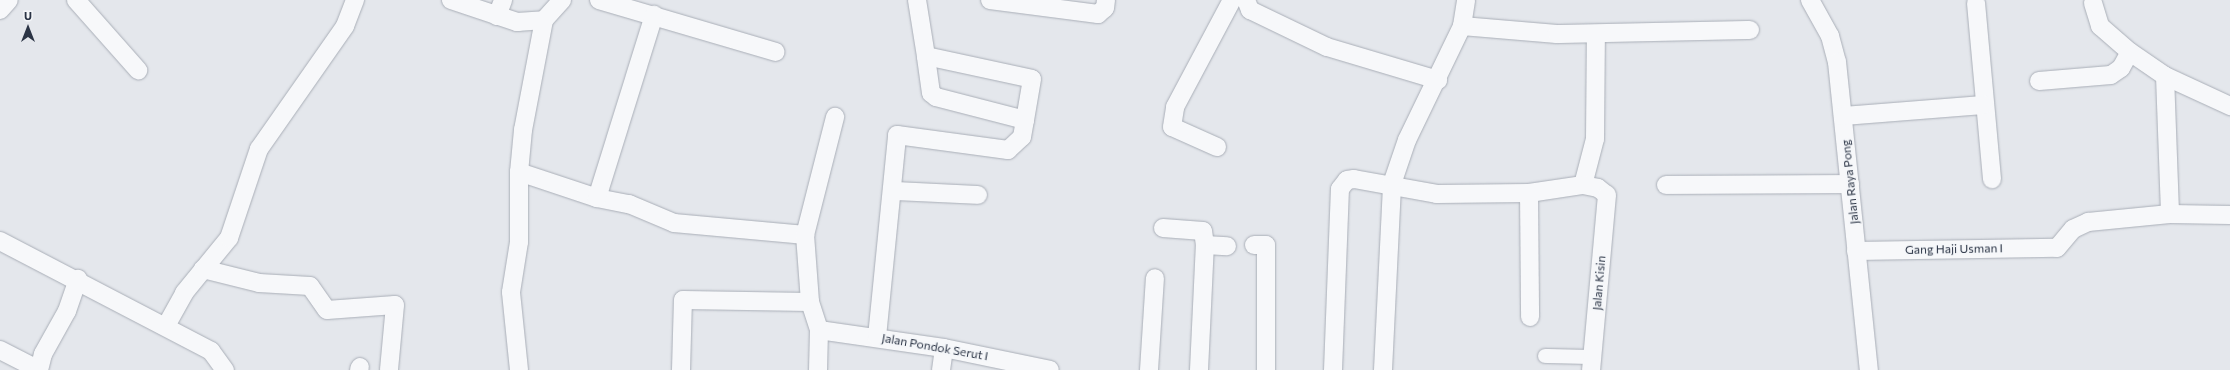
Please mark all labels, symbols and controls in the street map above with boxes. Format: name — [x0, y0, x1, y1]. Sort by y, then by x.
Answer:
north arrow — [8, 8, 48, 48]
text: U — [24, 9, 32, 22]
street label: Jalan Raya Pong — [1838, 139, 1862, 225]
street label: Gang Haji Usman I — [1905, 241, 2003, 257]
street label: Jalan Kisin — [1589, 255, 1609, 311]
street label: Jalan Pondok Serut I — [881, 331, 989, 363]

